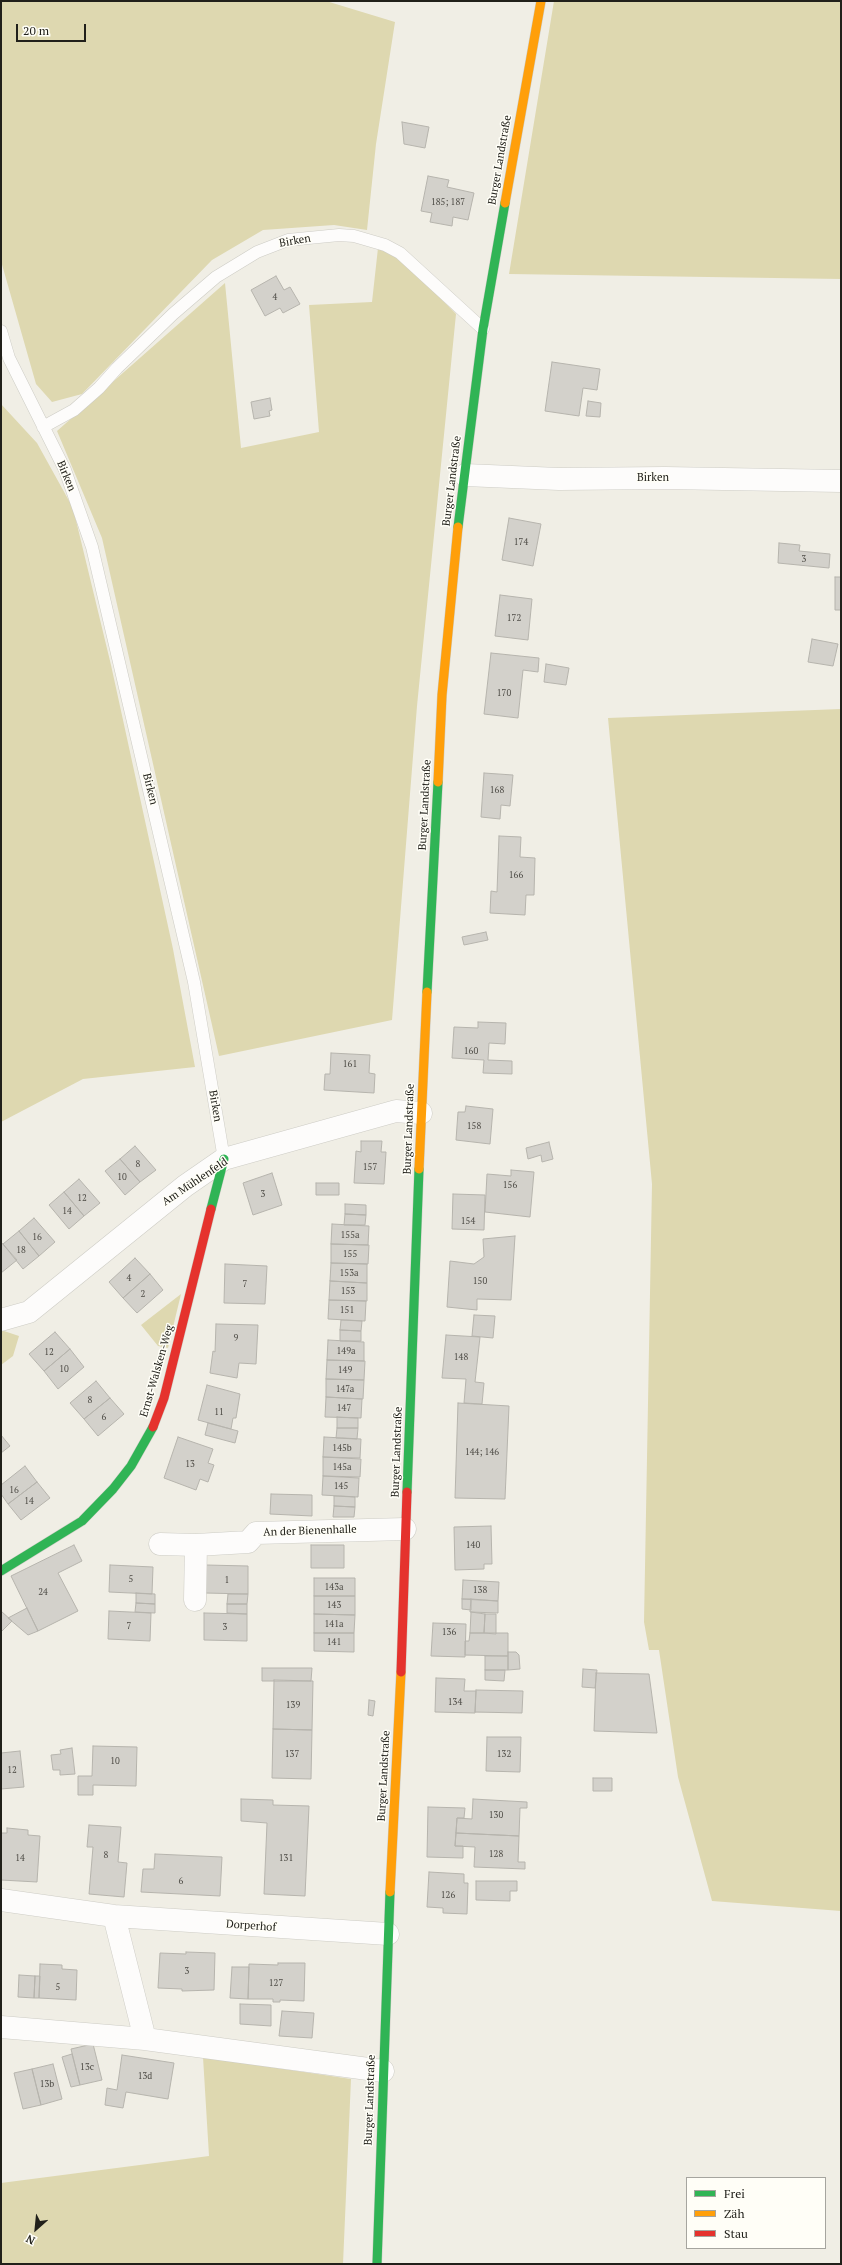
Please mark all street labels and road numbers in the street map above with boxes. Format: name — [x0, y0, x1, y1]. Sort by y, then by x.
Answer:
street label: Burger Landstraße — [486, 114, 514, 206]
street label: Birken — [278, 232, 312, 250]
street label: Burger Landstraße — [440, 435, 464, 527]
street label: Birken — [54, 459, 78, 493]
street label: Birken — [637, 471, 669, 485]
street label: Burger Landstraße — [416, 759, 434, 851]
street label: Birken — [140, 772, 160, 806]
street label: Burger Landstraße — [401, 1083, 417, 1175]
street label: Birken — [206, 1089, 224, 1123]
street label: Am Mühlenfeld — [160, 1155, 230, 1209]
street label: Ernst-Walsken-Weg — [137, 1323, 177, 1419]
street label: Burger Landstraße — [389, 1406, 405, 1498]
street label: An der Bienenhalle — [263, 1523, 357, 1539]
street label: Burger Landstraße — [375, 1730, 393, 1822]
street label: Dorperhof — [225, 1918, 277, 1934]
street label: Burger Landstraße — [362, 2054, 378, 2146]

